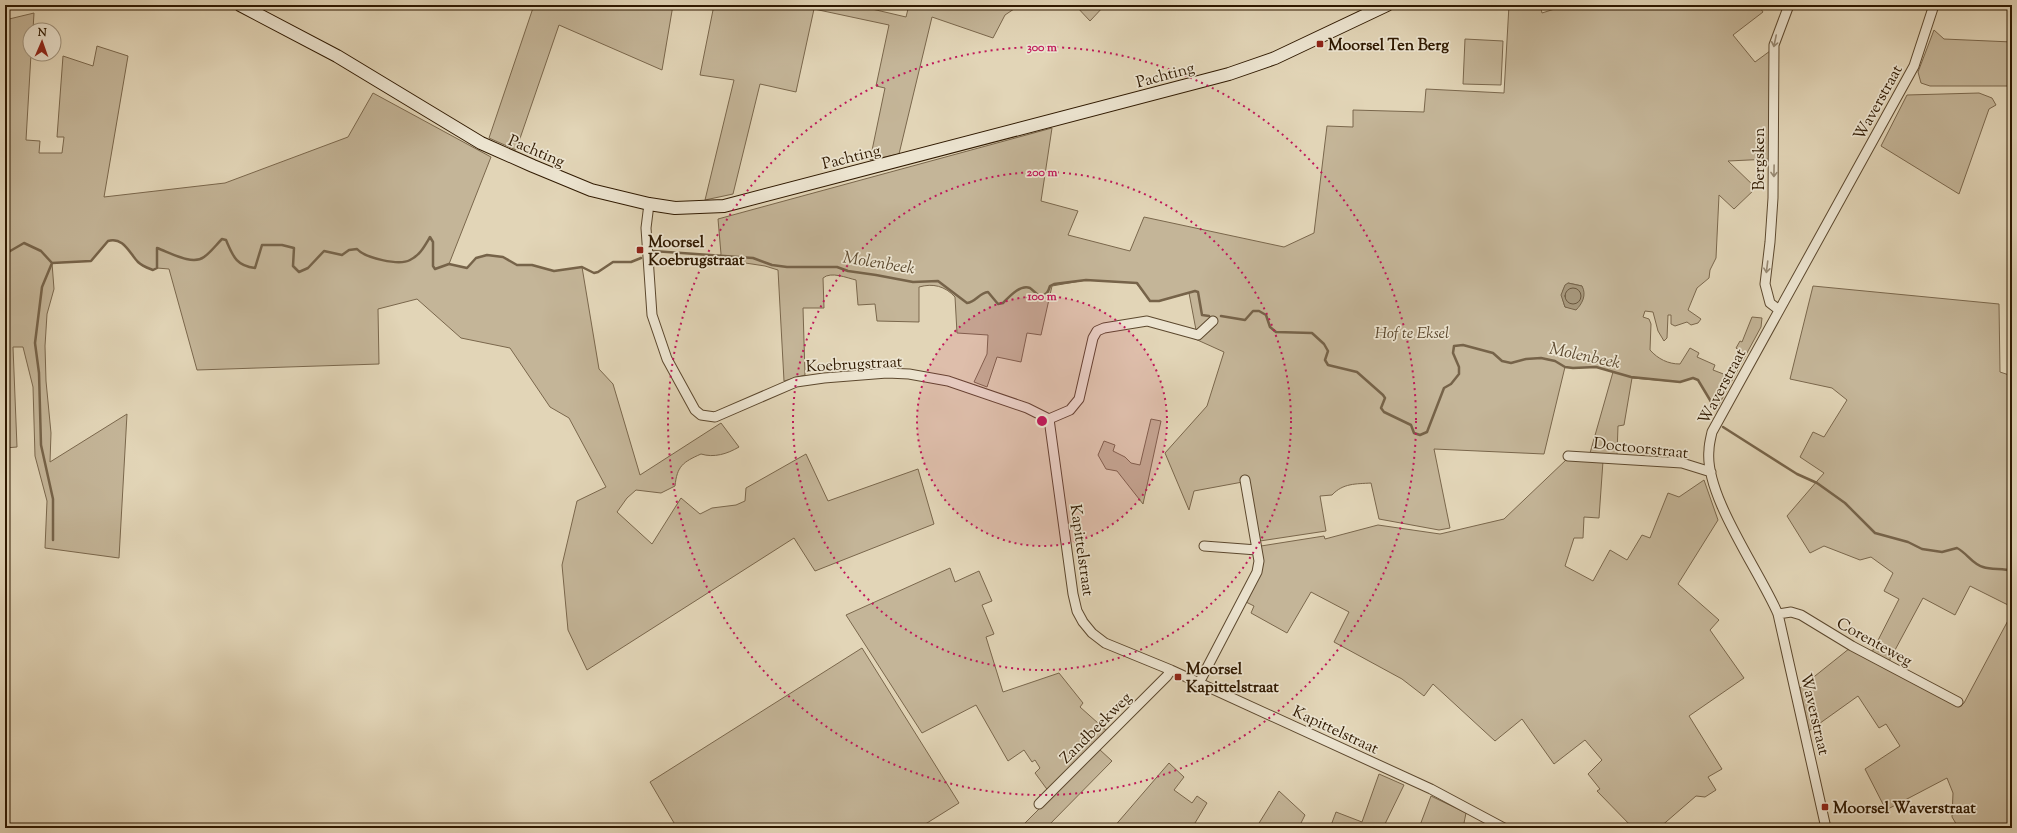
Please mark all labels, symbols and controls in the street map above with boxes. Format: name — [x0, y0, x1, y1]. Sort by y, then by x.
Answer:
north arrow — [22, 22, 62, 62]
text: N — [37, 25, 47, 41]
one-way arrow — [1771, 34, 1779, 47]
place label: Moorsel Ten Berg — [1328, 35, 1449, 58]
text: 300 m — [1027, 39, 1057, 57]
marker: Moorsel Ten Berg — [1315, 39, 1325, 49]
street label: Pachting — [1134, 58, 1198, 95]
street label: Waverstraat — [1849, 61, 1910, 145]
street label: Bergsken — [1749, 127, 1772, 190]
street label: Pachting — [504, 130, 568, 175]
street label: Pachting — [820, 140, 883, 177]
text: 200 m — [1027, 164, 1057, 182]
one-way arrow — [1770, 164, 1777, 177]
place label: Moorsel Koebrugstraat — [648, 232, 745, 273]
marker: Moorsel Koebrugstraat — [635, 245, 645, 255]
water label: Molenbeek — [841, 246, 917, 282]
one-way arrow — [1763, 260, 1771, 273]
text: 100 m — [1026, 288, 1057, 306]
park label: Hof te Eksel — [1375, 323, 1449, 346]
water label: Molenbeek — [1547, 338, 1623, 376]
street label: Waverstraat — [1694, 345, 1753, 429]
street label: Koebrugstraat — [805, 351, 903, 380]
centre of rings — [1035, 414, 1049, 428]
street label: Doctoorstraat — [1592, 433, 1690, 466]
street label: Kapittelstraat — [1063, 503, 1098, 598]
street label: Corenteweg — [1832, 613, 1916, 674]
place label: Moorsel Kapittelstraat — [1186, 659, 1279, 700]
street label: Waverstraat — [1793, 671, 1834, 758]
marker: Moorsel Kapittelstraat — [1173, 672, 1183, 682]
street label: Zandbeekweg — [1056, 687, 1138, 770]
street label: Kapittelstraat — [1288, 701, 1382, 762]
place label: Moorsel Waverstraat — [1833, 798, 1976, 821]
marker: Moorsel Waverstraat — [1820, 802, 1830, 812]

